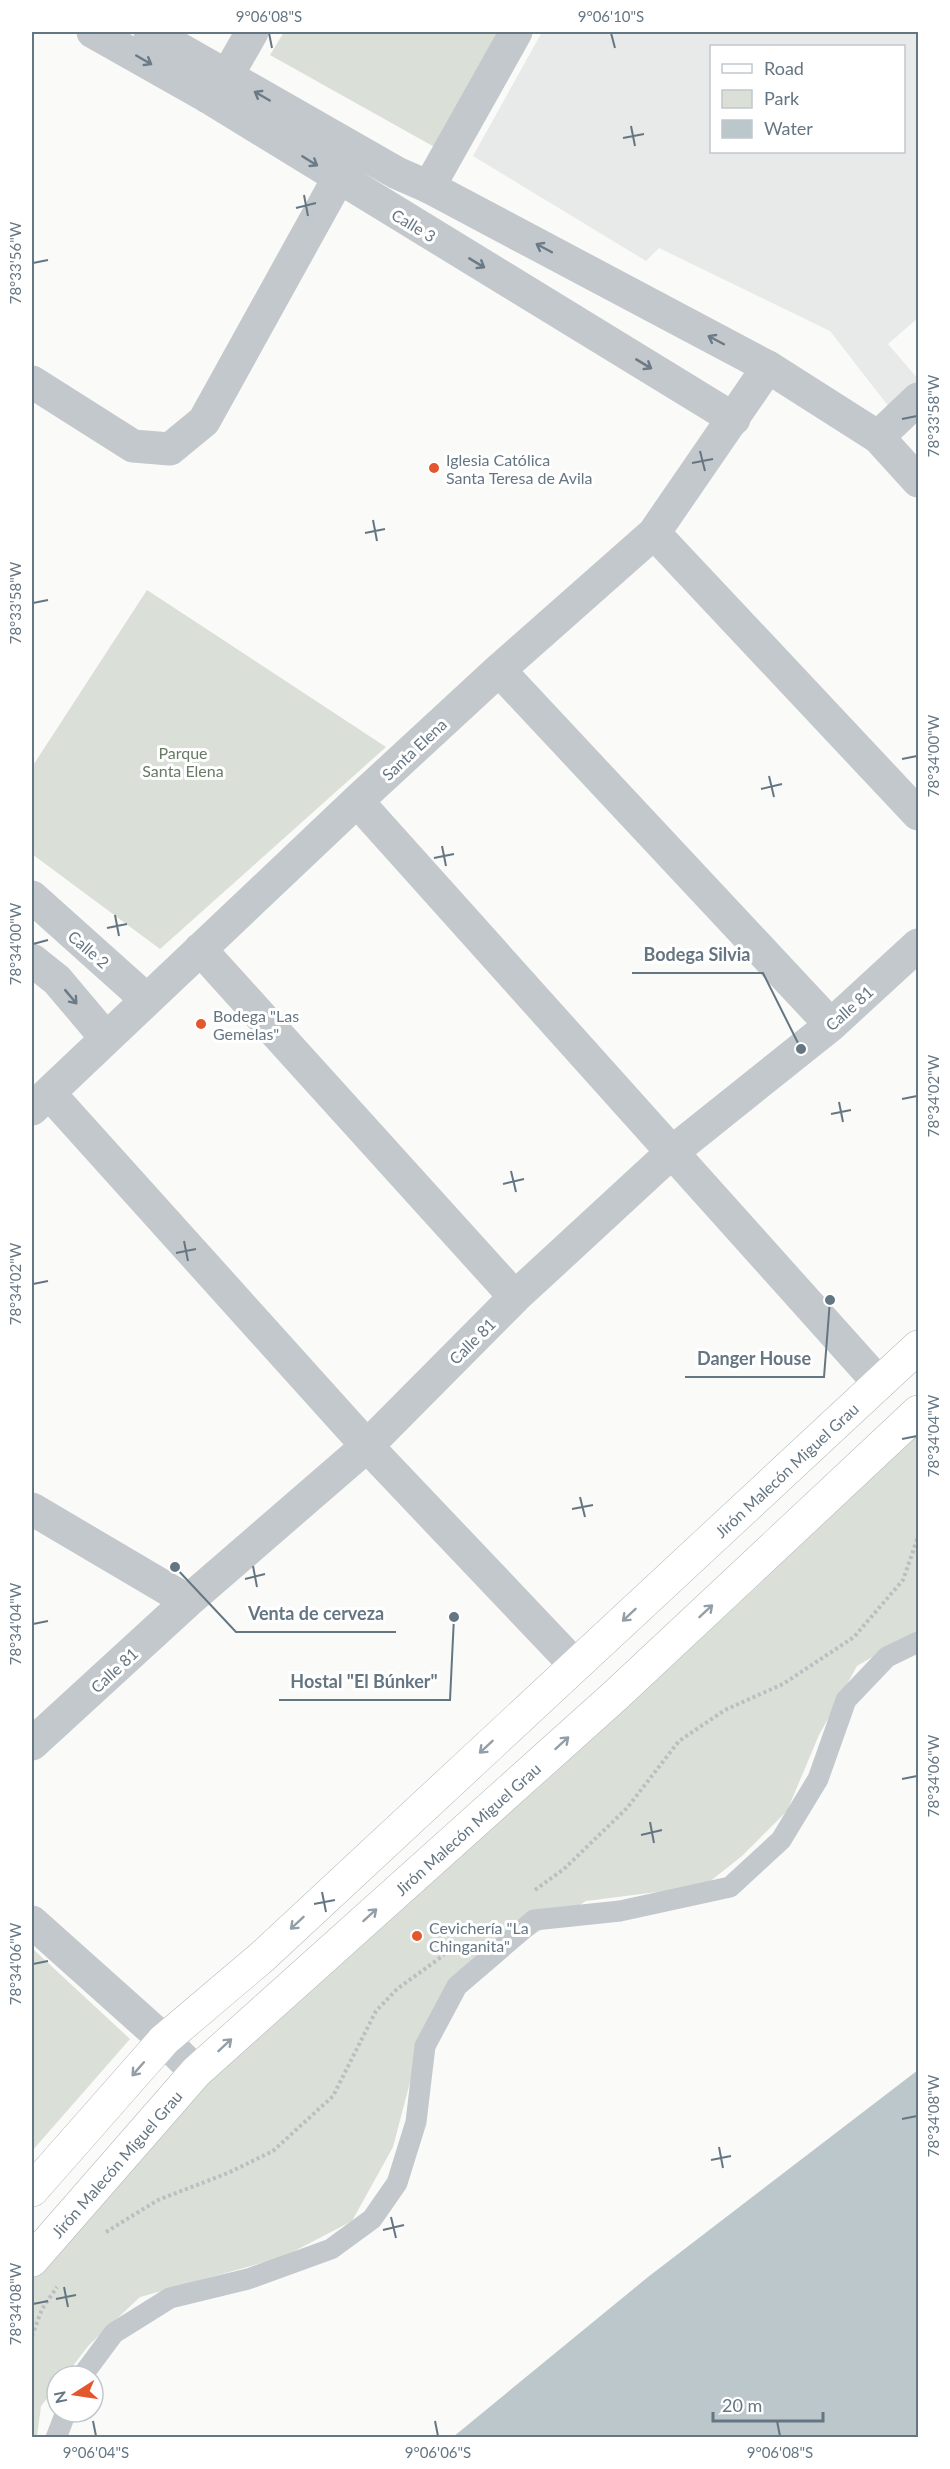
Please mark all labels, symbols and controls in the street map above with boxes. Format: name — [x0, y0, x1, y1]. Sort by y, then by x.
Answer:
text: 9°06'08"S — [236, 7, 302, 25]
text: 9°06'10"S — [578, 7, 644, 25]
legend — [710, 45, 905, 153]
one-way arrow — [135, 55, 152, 67]
text: Road — [764, 57, 804, 79]
text: Park — [764, 87, 800, 109]
one-way arrow — [254, 90, 271, 102]
text: Water — [764, 117, 813, 139]
one-way arrow — [301, 156, 318, 168]
street label: Calle 3 — [389, 204, 439, 246]
text: 78°33'56"W — [6, 221, 24, 304]
one-way arrow — [536, 242, 553, 254]
one-way arrow — [468, 257, 485, 269]
one-way arrow — [708, 333, 726, 345]
one-way arrow — [635, 358, 652, 370]
text: 78°33'58"W — [924, 374, 942, 457]
place label: Iglesia Católica Santa Teresa de Avila — [446, 450, 593, 487]
marker: Iglesia Católica Santa Teresa de Avila — [427, 461, 441, 475]
text: 78°33'58"W — [6, 561, 24, 644]
street label: Santa Elena — [378, 714, 450, 784]
text: 78°34'00"W — [924, 714, 942, 797]
park label: Parque Santa Elena — [142, 743, 224, 780]
text: 78°34'00"W — [6, 902, 24, 985]
street label: Calle 2 — [65, 926, 113, 972]
callout: Bodega Silvia — [632, 937, 763, 973]
text: Bodega Silvia — [643, 943, 751, 965]
street label: Calle 81 — [821, 982, 877, 1034]
one-way arrow — [64, 989, 78, 1004]
place label: Bodega "Las Gemelas" — [213, 1006, 299, 1043]
marker: Bodega "Las Gemelas" — [194, 1017, 208, 1031]
text: 78°34'02"W — [924, 1054, 942, 1137]
text: 78°34'02"W — [6, 1242, 24, 1325]
street label: Calle 81 — [445, 1314, 499, 1368]
callout: Danger House — [685, 1341, 824, 1377]
text: Danger House — [697, 1347, 811, 1369]
text: 78°34'04"W — [924, 1394, 942, 1477]
street label: Jirón Malecón Miguel Grau — [711, 1398, 862, 1541]
text: 78°34'04"W — [6, 1582, 24, 1665]
callout: Venta de cerveza — [236, 1596, 396, 1632]
text: Venta de cerveza — [247, 1602, 384, 1624]
one-way arrow — [698, 1604, 713, 1618]
one-way arrow — [622, 1608, 637, 1622]
street label: Calle 81 — [87, 1644, 141, 1696]
callout: Hostal "El Búnker" — [279, 1664, 450, 1700]
text: Hostal "El Búnker" — [290, 1670, 438, 1692]
text: 78°34'06"W — [924, 1734, 942, 1817]
one-way arrow — [554, 1736, 569, 1750]
one-way arrow — [479, 1740, 494, 1754]
street label: Jirón Malecón Miguel Grau — [391, 1758, 544, 1899]
one-way arrow — [362, 1908, 377, 1922]
one-way arrow — [290, 1916, 305, 1931]
place label: Cevichería "La Chinganita" — [429, 1918, 529, 1955]
text: 78°34'06"W — [6, 1922, 24, 2005]
marker: Cevichería "La Chinganita" — [410, 1929, 424, 1943]
one-way arrow — [218, 2038, 233, 2053]
one-way arrow — [131, 2061, 145, 2076]
text: 78°34'08"W — [924, 2074, 942, 2157]
street label: Jirón Malecón Miguel Grau — [47, 2086, 185, 2241]
text: 78°34'08"W — [6, 2262, 24, 2345]
north arrow — [45, 2364, 105, 2424]
scale bar — [713, 2385, 822, 2423]
text: N — [49, 2389, 70, 2405]
text: 20 m — [722, 2394, 762, 2416]
text: 9°06'04"S — [63, 2443, 129, 2461]
text: 9°06'06"S — [405, 2443, 471, 2461]
text: 9°06'08"S — [747, 2443, 813, 2461]

